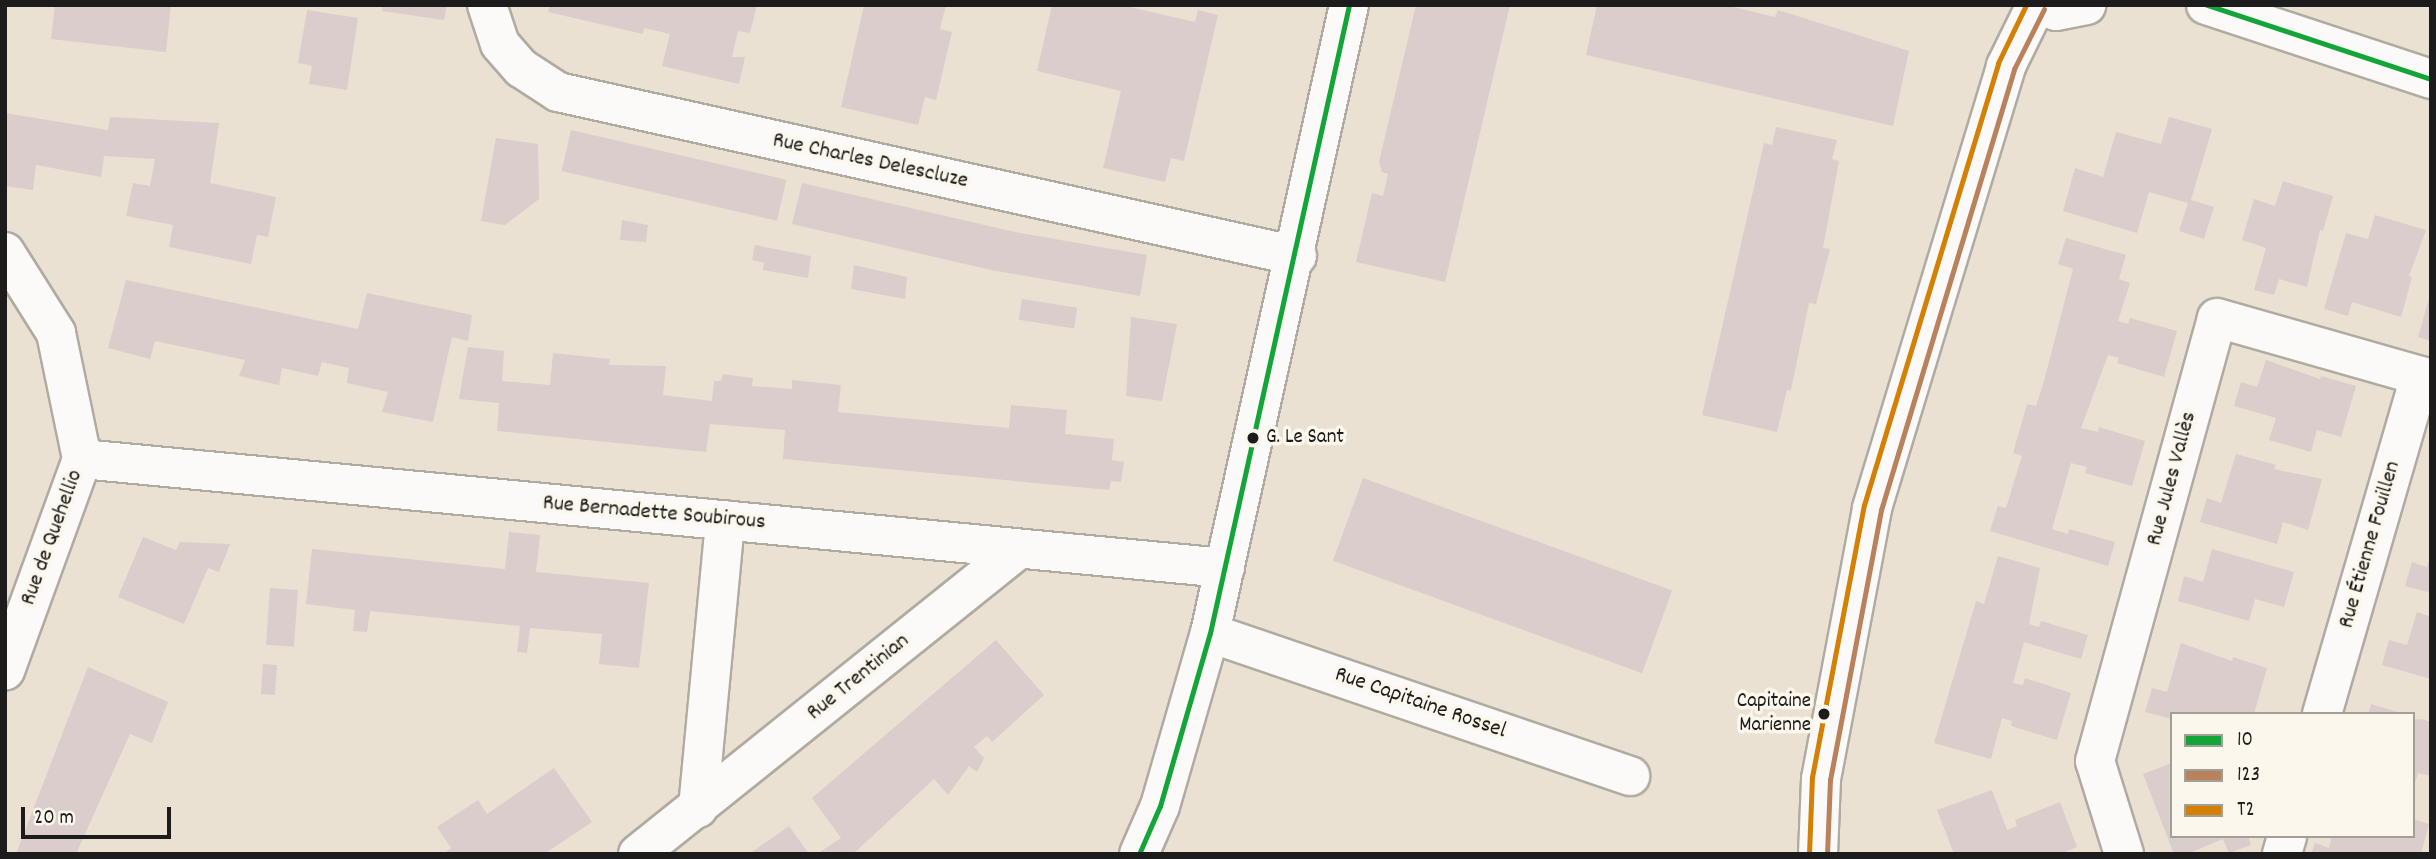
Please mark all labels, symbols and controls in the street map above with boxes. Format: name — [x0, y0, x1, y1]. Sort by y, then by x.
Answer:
street label: Rue Charles Delescluze — [770, 128, 970, 196]
street label: Rue Jules Vallès — [2142, 409, 2204, 549]
place label: G. Le Sant — [1266, 425, 1344, 451]
marker: G. Le Sant — [1246, 431, 1260, 445]
street label: Rue Étienne Fouillen — [2334, 458, 2408, 632]
street label: Rue de Quehellio — [16, 466, 90, 610]
street label: Rue Bernadette Soubirous — [541, 491, 767, 537]
street label: Rue Trentinian — [802, 628, 916, 728]
street label: Rue Capitaine Rossel — [1331, 662, 1509, 746]
place label: Capitaine Marienne — [1737, 689, 1811, 739]
marker: Capitaine Marienne — [1817, 707, 1831, 721]
legend — [2170, 712, 2415, 838]
text: 10 — [2237, 726, 2253, 756]
text: 123 — [2237, 761, 2260, 791]
scale bar — [24, 792, 175, 836]
text: T2 — [2237, 796, 2255, 826]
text: 20 m — [34, 804, 74, 834]

